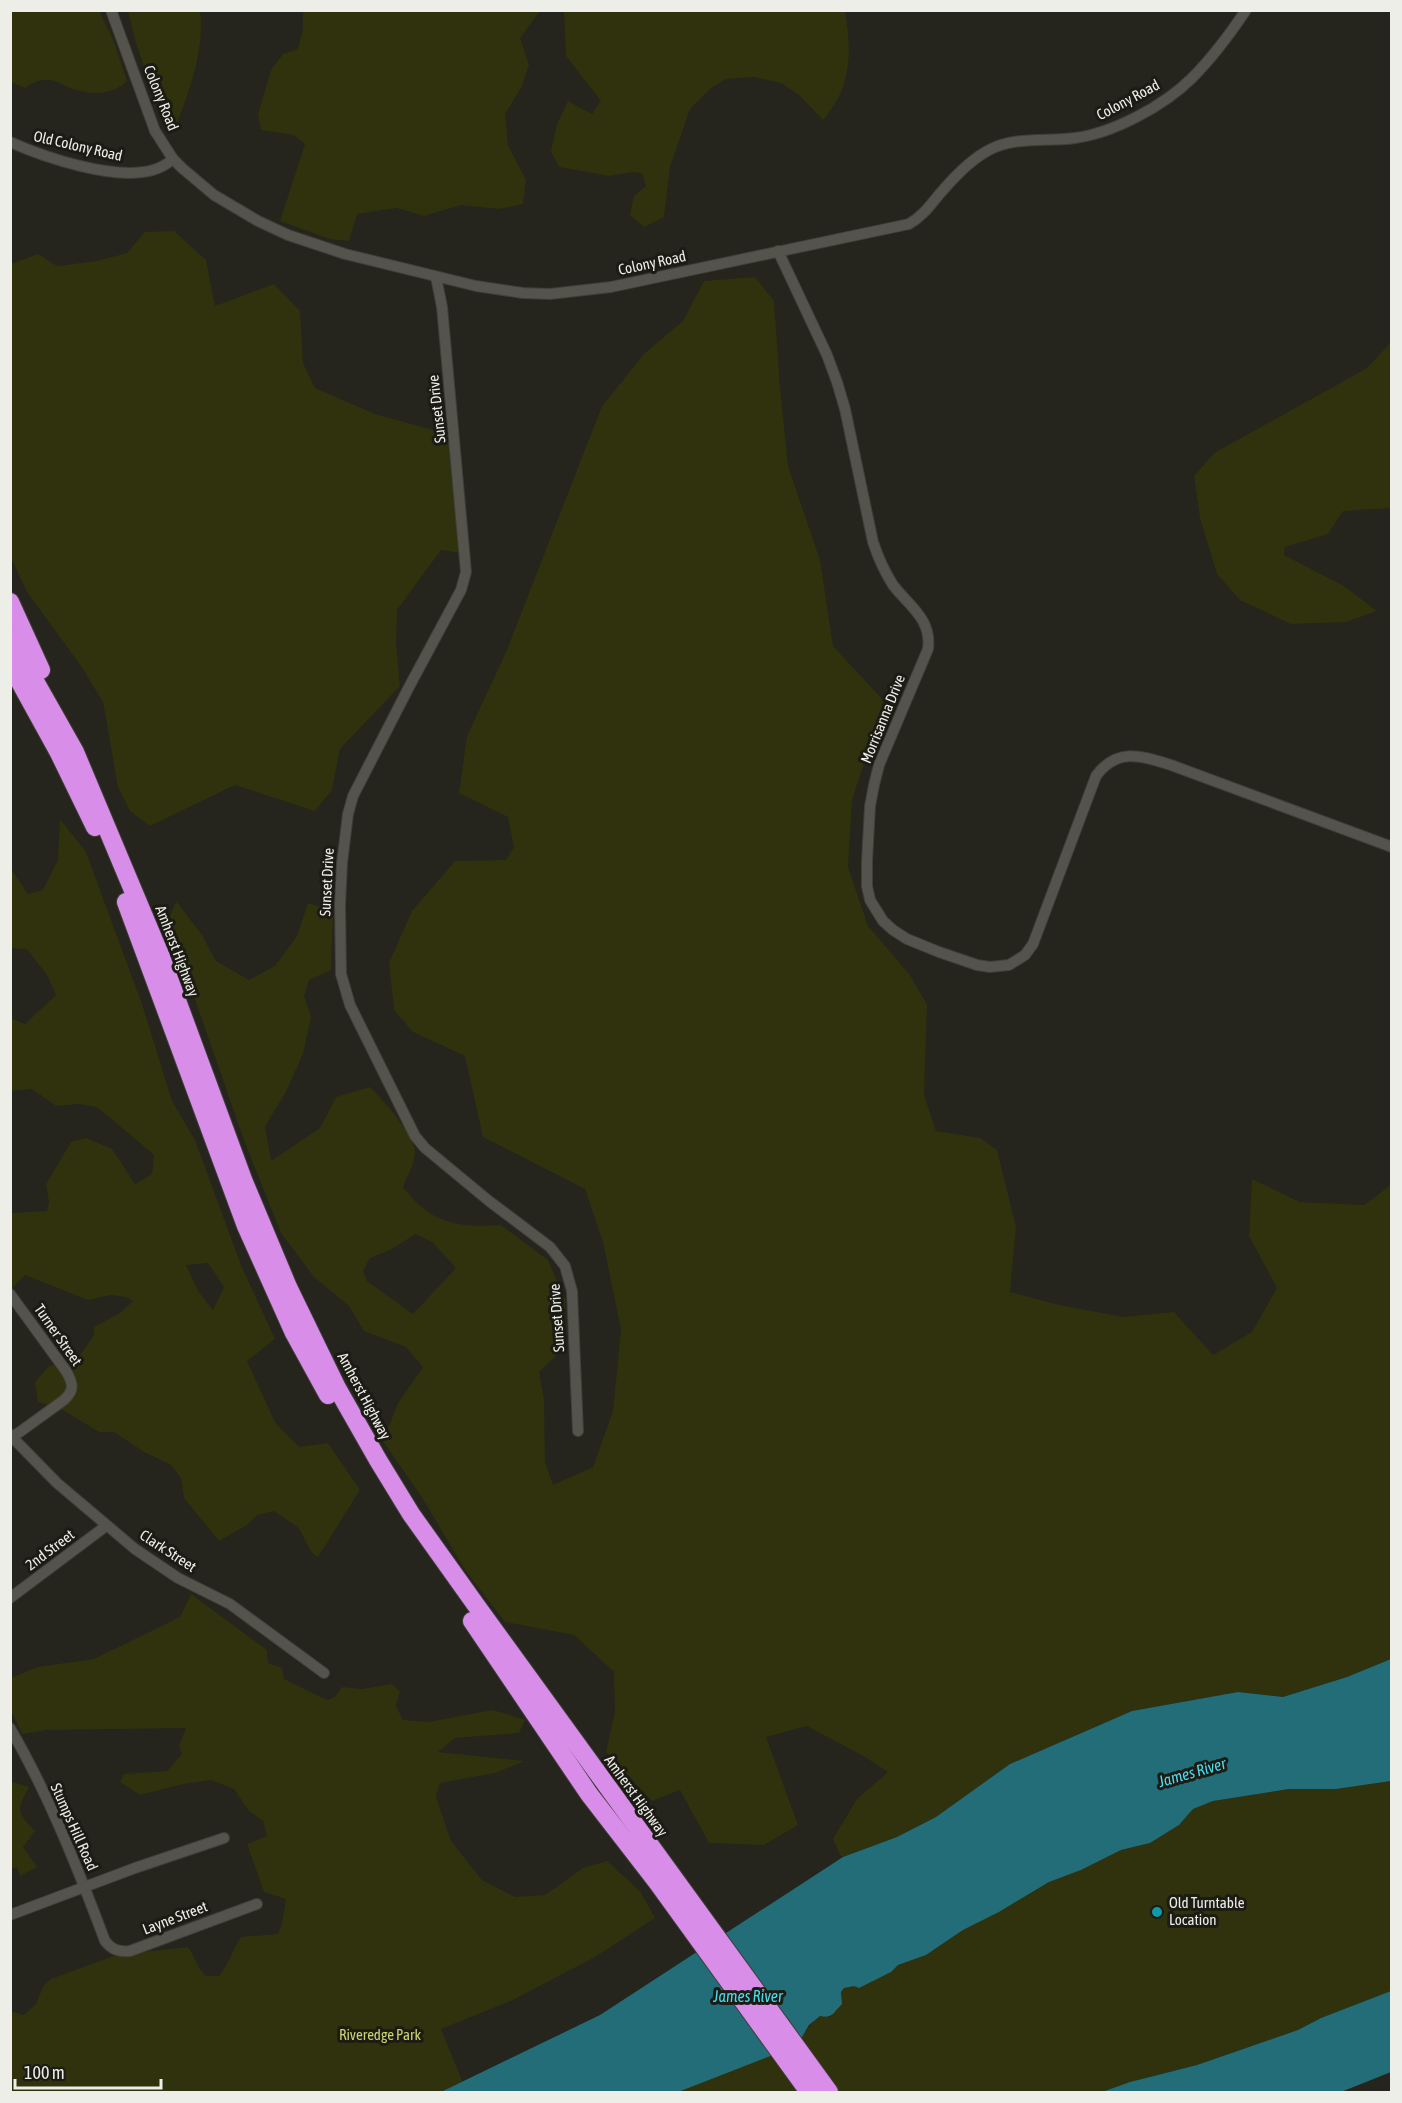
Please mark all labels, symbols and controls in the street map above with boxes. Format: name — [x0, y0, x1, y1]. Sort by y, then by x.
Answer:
street label: Colony Road — [141, 63, 182, 133]
street label: Colony Road — [1093, 76, 1162, 123]
street label: Old Colony Road — [32, 127, 124, 164]
street label: Colony Road — [616, 247, 687, 278]
street label: Sunset Drive — [424, 374, 449, 444]
street label: Morrisanna Drive — [857, 672, 908, 766]
street label: Sunset Drive — [316, 847, 337, 917]
street label: Amherst Highway — [152, 903, 203, 999]
street label: Sunset Drive — [546, 1283, 567, 1353]
street label: Turner Street — [31, 1301, 86, 1369]
street label: Amherst Highway — [334, 1349, 395, 1442]
street label: 2nd Street — [22, 1526, 77, 1573]
street label: Clark Street — [137, 1526, 200, 1575]
street label: Amherst Highway — [601, 1752, 672, 1840]
water label: James River — [1155, 1753, 1229, 1790]
street label: Stumps Hill Road — [48, 1780, 101, 1873]
place label: Old Turntable Location — [1169, 1894, 1245, 1928]
street label: Layne Street — [140, 1897, 210, 1938]
marker: Old Turntable Location — [1150, 1905, 1164, 1919]
water label: James River — [712, 1987, 784, 2005]
park label: Riveredge Park — [339, 2026, 421, 2043]
scale bar — [15, 2052, 160, 2090]
text: 100 m — [24, 2062, 65, 2083]

